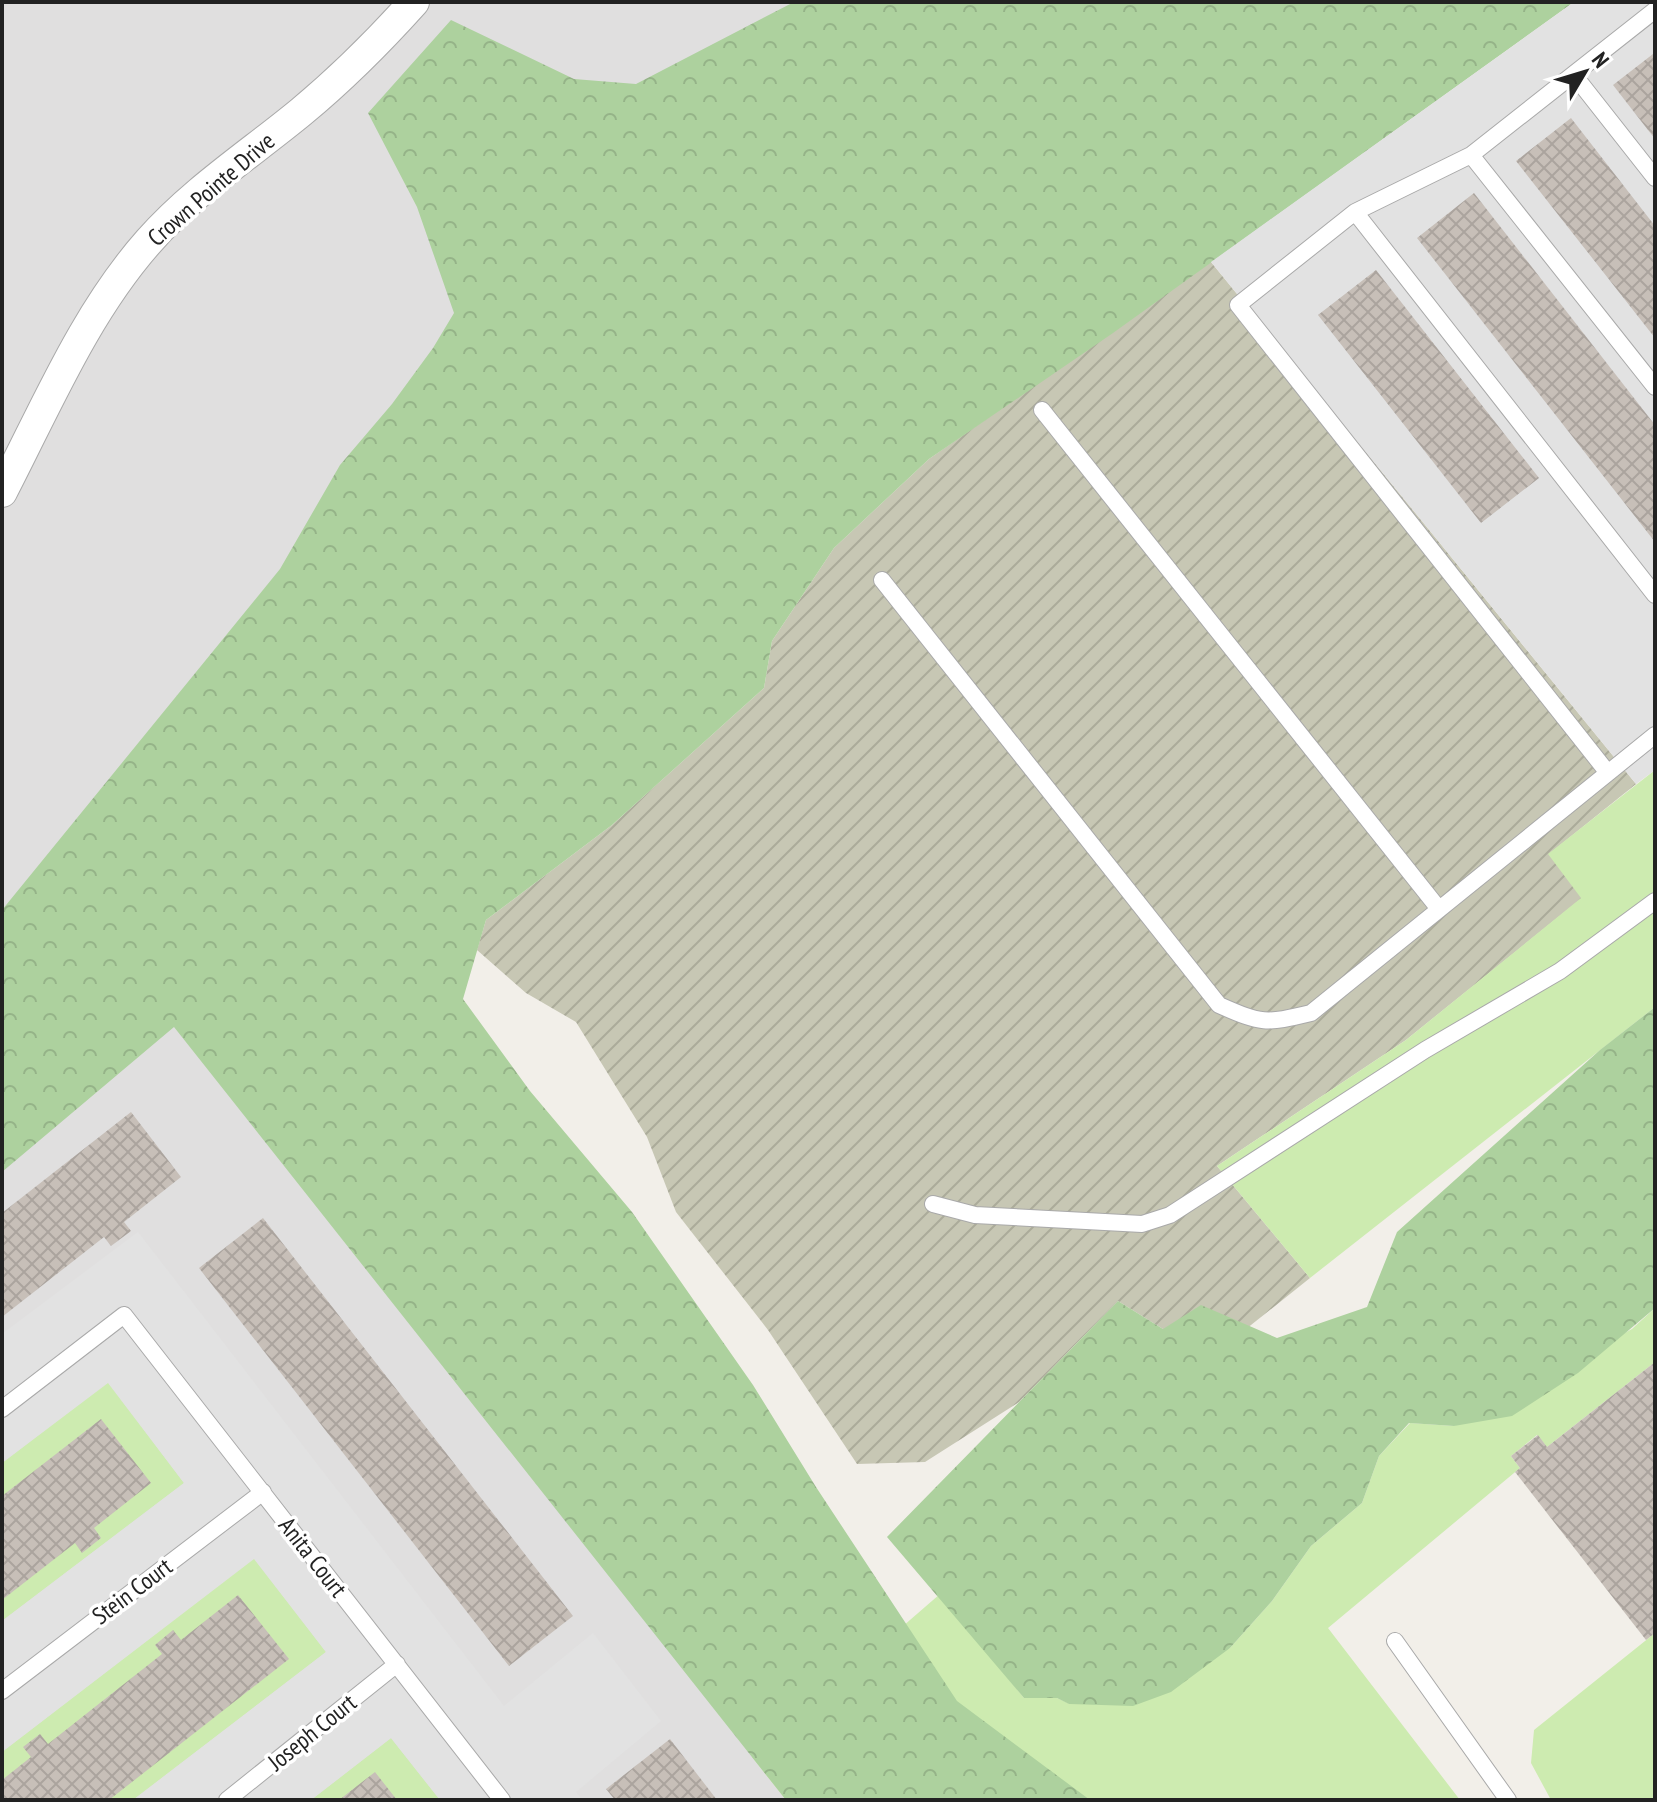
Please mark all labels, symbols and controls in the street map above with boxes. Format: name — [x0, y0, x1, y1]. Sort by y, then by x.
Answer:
north arrow — [1545, 32, 1625, 112]
text: N — [1586, 46, 1615, 73]
street label: Crown Pointe Drive — [141, 125, 281, 253]
street label: Anita Court — [272, 1511, 354, 1604]
street label: Stein Court — [86, 1551, 178, 1631]
street label: Joseph Court — [261, 1687, 363, 1778]

